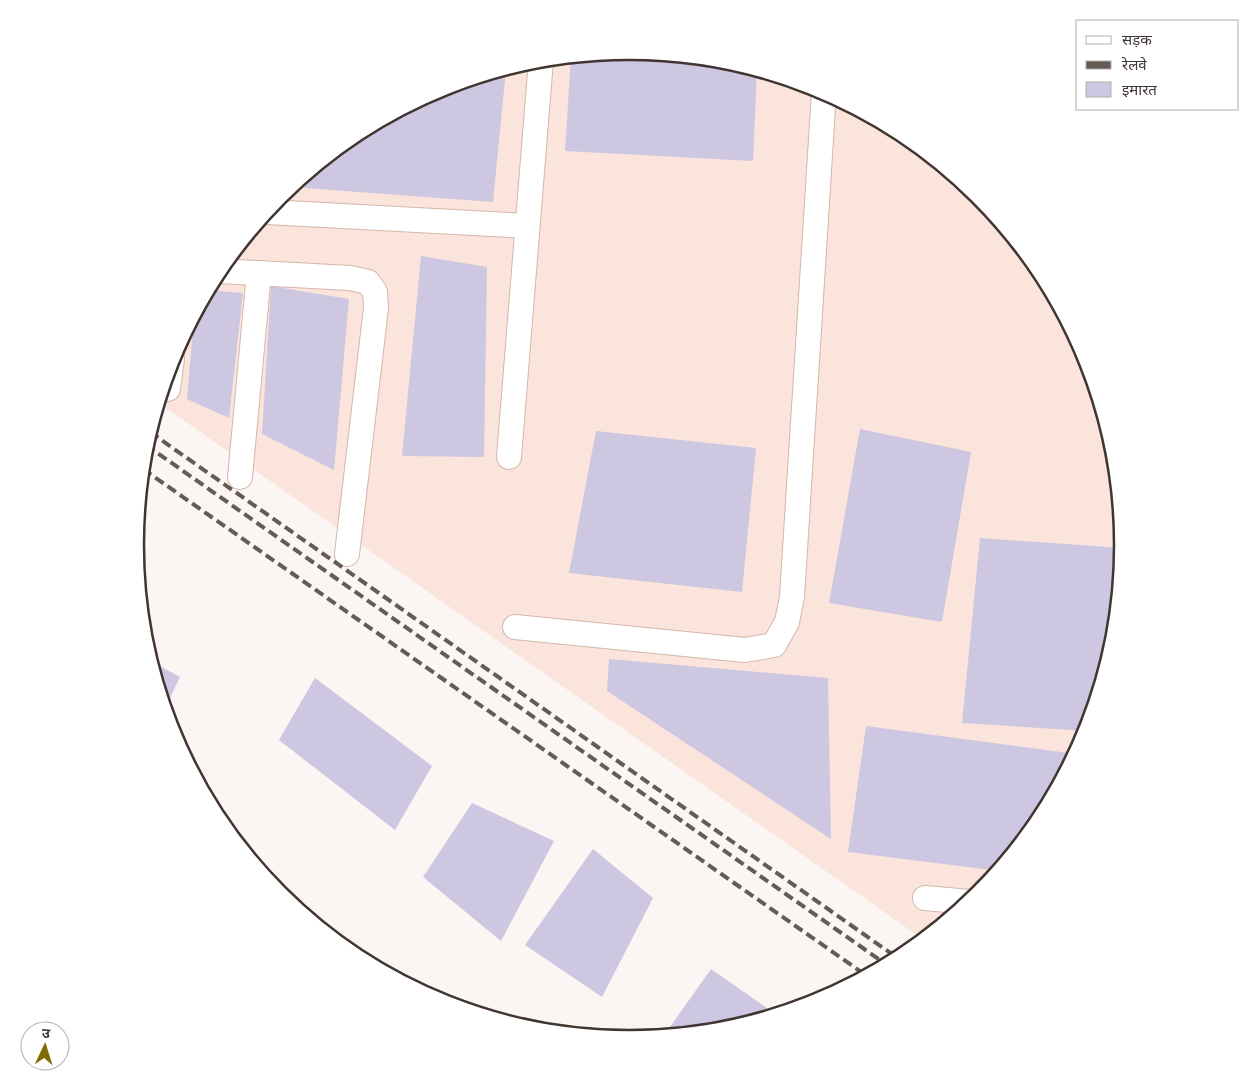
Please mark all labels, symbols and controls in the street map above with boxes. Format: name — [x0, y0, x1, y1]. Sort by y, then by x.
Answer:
legend — [1076, 20, 1239, 110]
text: सड़क — [1122, 30, 1152, 48]
text: रेलवे — [1121, 55, 1147, 73]
text: इमारत — [1122, 80, 1157, 98]
north arrow — [20, 1021, 70, 1071]
text: उ — [41, 1024, 51, 1041]

